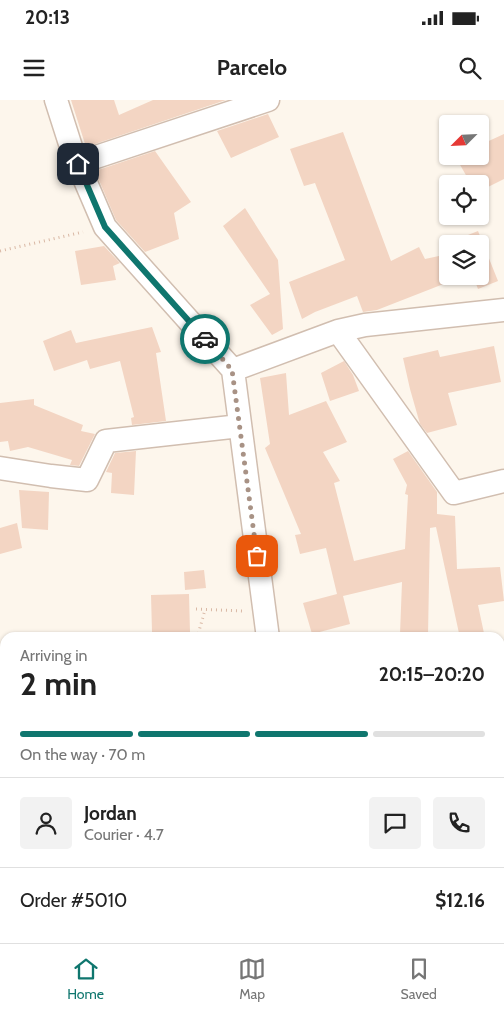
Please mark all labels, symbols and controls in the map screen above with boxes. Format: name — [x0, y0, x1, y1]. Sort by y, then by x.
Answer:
text: 20:13 — [25, 6, 70, 29]
icon: menu — [20, 54, 48, 82]
text: Parcelo — [217, 54, 287, 81]
icon: search — [456, 54, 484, 82]
north arrow — [439, 115, 489, 165]
map controls — [439, 115, 489, 285]
pin — [57, 143, 99, 185]
icon: home — [64, 150, 92, 178]
button: locate — [439, 175, 489, 225]
button: layers — [439, 235, 489, 285]
courier — [180, 314, 230, 364]
icon: car — [191, 325, 219, 353]
pin — [236, 535, 278, 577]
icon: bag — [243, 542, 271, 570]
text: Arriving in — [20, 646, 87, 665]
text: 20:15–20:20 — [379, 663, 485, 686]
text: 2 min — [20, 664, 97, 703]
text: On the way · 70 m — [20, 745, 145, 764]
button: person — [20, 797, 72, 849]
button: chat — [369, 797, 421, 849]
button: phone — [433, 797, 485, 849]
text: Jordan — [84, 802, 137, 825]
text: Courier · 4.7 — [84, 825, 164, 844]
text: Order #5010 — [20, 889, 127, 912]
text: $12.16 — [435, 889, 485, 912]
tab: Home — [67, 955, 104, 1003]
tab: Map — [238, 955, 266, 1003]
tab: Saved — [401, 955, 437, 1003]

